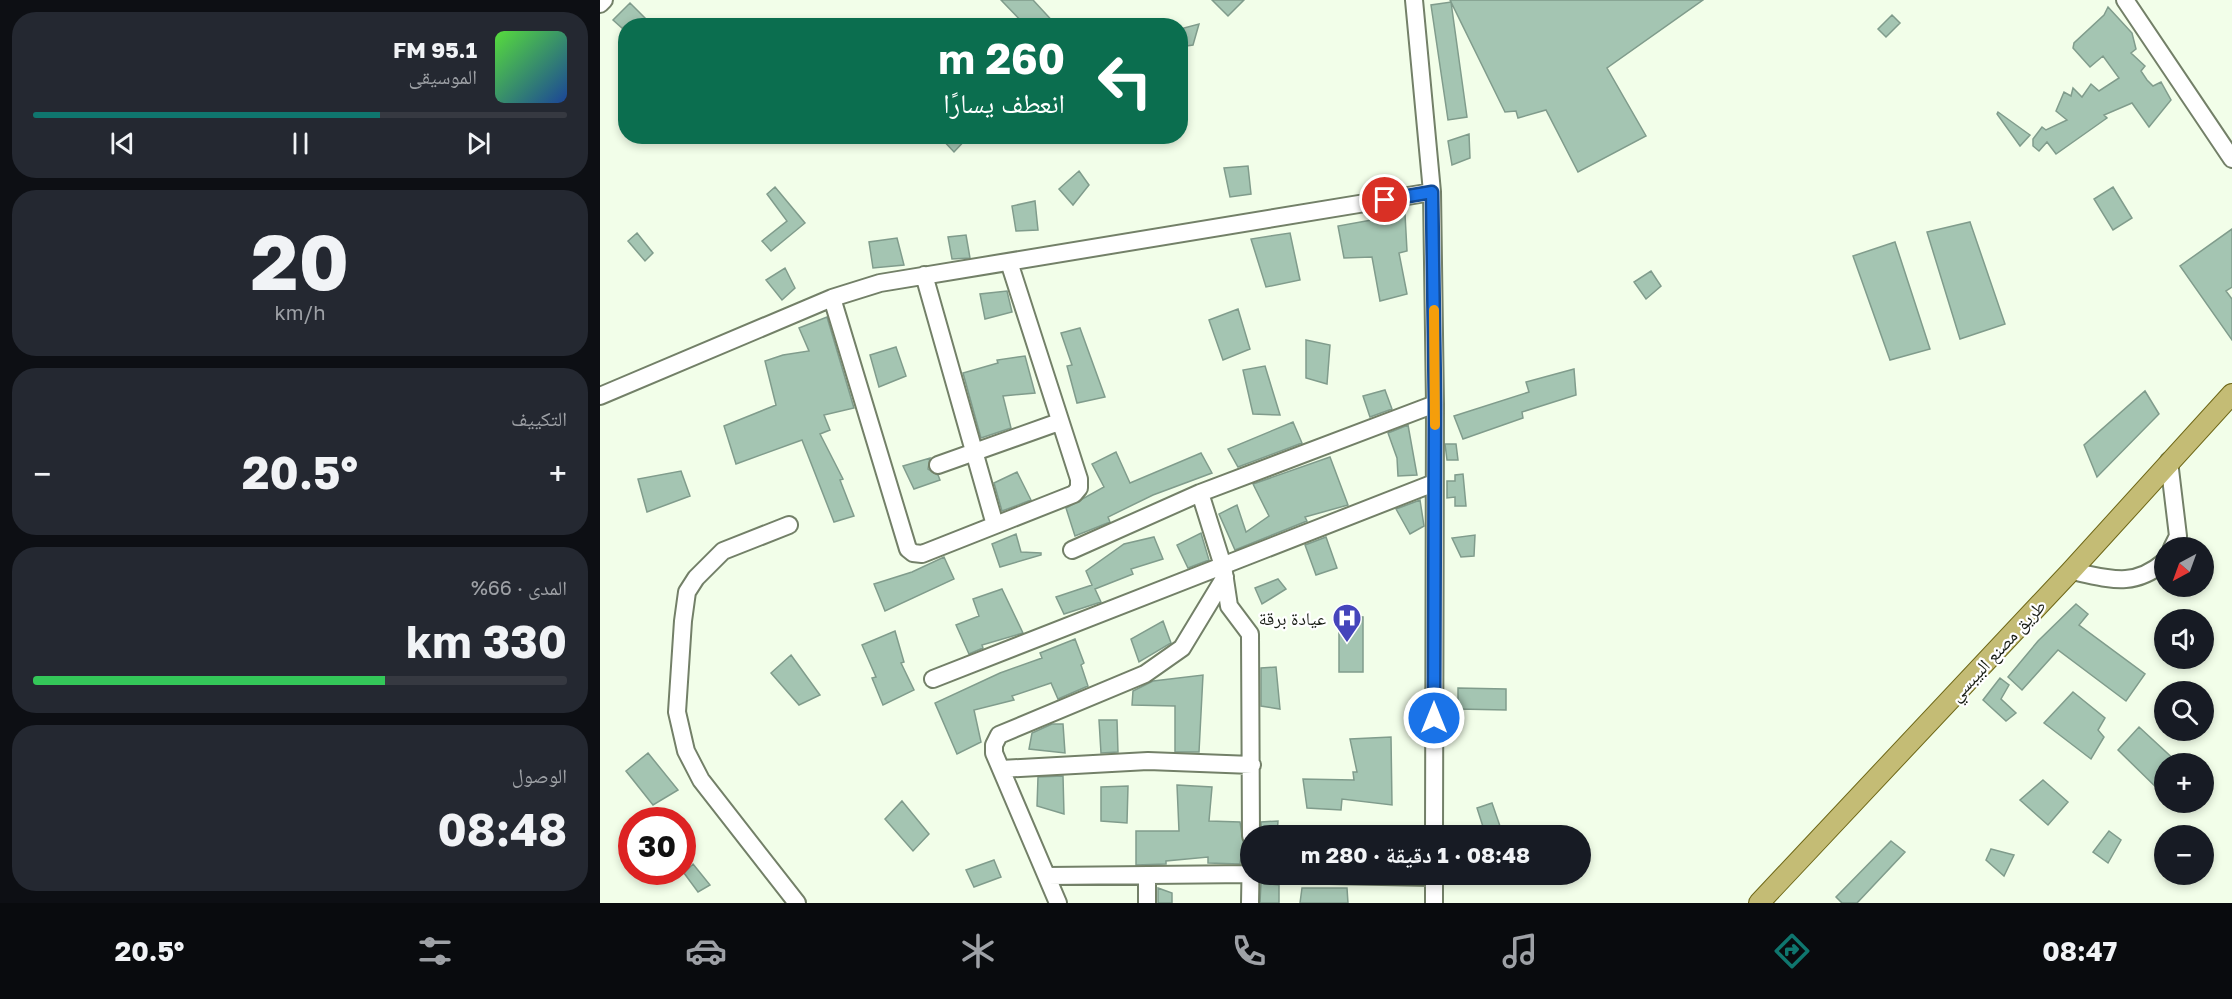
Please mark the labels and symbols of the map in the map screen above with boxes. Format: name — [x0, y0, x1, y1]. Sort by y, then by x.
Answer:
pin — [1359, 174, 1410, 225]
north arrow — [2154, 537, 2214, 597]
street label: طريق مصنع البيبسي — [1944, 594, 2053, 709]
hospital icon: عيادة برقة — [1331, 602, 1363, 644]
place label: عيادة برقة — [1259, 607, 1326, 630]
position arrow — [1402, 686, 1466, 750]
speed limit sign: 30 — [618, 807, 696, 885]

